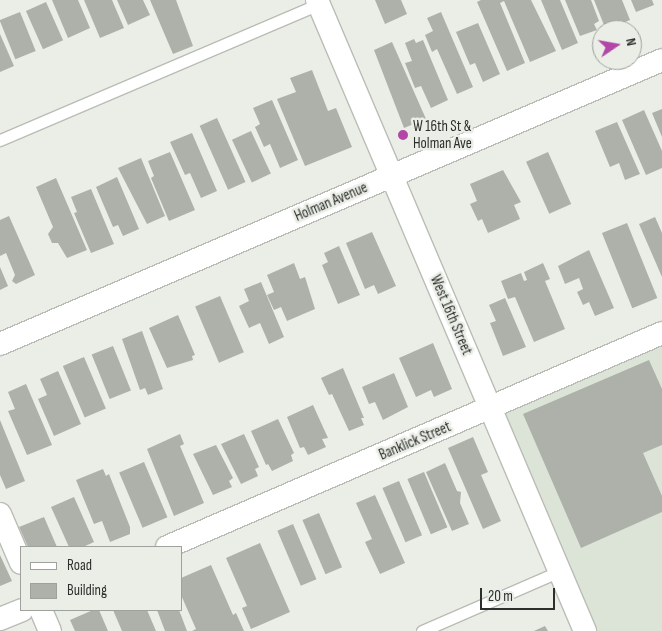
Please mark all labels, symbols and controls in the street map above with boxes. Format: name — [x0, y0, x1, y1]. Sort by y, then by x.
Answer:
north arrow — [592, 20, 642, 70]
text: N — [622, 37, 640, 47]
place label: W 16th St & Holman Ave — [413, 117, 472, 152]
marker: W 16th St & Holman Ave — [397, 129, 409, 141]
street label: Holman Avenue — [292, 179, 370, 225]
street label: West 16th Street — [426, 272, 476, 358]
street label: Banklick Street — [376, 418, 454, 464]
legend — [20, 546, 182, 611]
text: Road — [67, 556, 92, 575]
scale bar — [482, 578, 557, 610]
text: Building — [67, 581, 107, 600]
text: 20 m — [488, 587, 513, 606]

